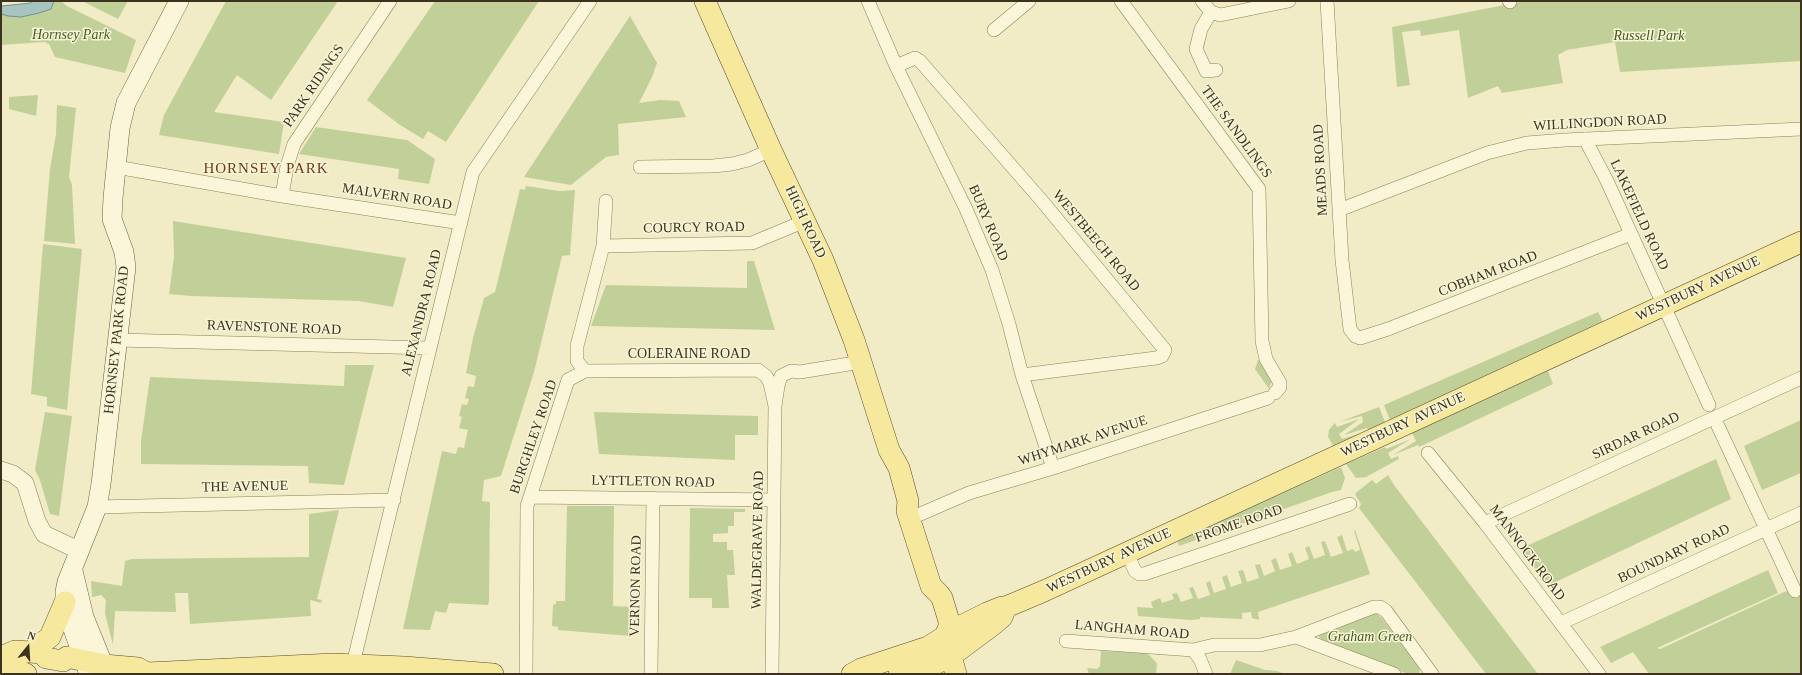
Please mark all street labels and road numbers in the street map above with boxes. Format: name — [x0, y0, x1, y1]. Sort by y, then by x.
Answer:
street label: PARK RIDINGS — [280, 41, 348, 131]
street label: THE SANDLINGS — [1197, 83, 1275, 181]
street label: WILLINGDON ROAD — [1533, 111, 1667, 135]
street label: MEADS ROAD — [1310, 124, 1332, 216]
street label: LAKEFIELD ROAD — [1606, 157, 1672, 273]
street label: MALVERN ROAD — [341, 180, 453, 214]
street label: BURY ROAD — [964, 182, 1012, 264]
street label: HIGH ROAD — [781, 183, 829, 261]
street label: WESTBEECH ROAD — [1049, 187, 1143, 295]
street label: COURCY ROAD — [643, 219, 745, 237]
street label: COBHAM ROAD — [1436, 247, 1540, 301]
street label: ALEXANDRA ROAD — [398, 248, 446, 378]
street label: WESTBURY AVENUE — [1633, 253, 1763, 325]
street label: HORNSEY PARK ROAD — [101, 265, 133, 415]
street label: RAVENSTONE ROAD — [207, 317, 341, 339]
street label: COLERAINE ROAD — [628, 346, 750, 362]
street label: BURGHLEY ROAD — [507, 378, 561, 496]
street label: WESTBURY AVENUE — [1338, 389, 1468, 461]
street label: SIRDAR ROAD — [1590, 408, 1682, 464]
street label: WHYMARK AVENUE — [1016, 412, 1150, 470]
street label: WALDEGRAVE ROAD — [748, 471, 768, 609]
street label: LYTTLETON ROAD — [591, 473, 715, 491]
street label: THE AVENUE — [202, 478, 288, 496]
street label: FROME ROAD — [1193, 501, 1285, 547]
street label: MANNOCK ROAD — [1486, 502, 1568, 604]
street label: BOUNDARY ROAD — [1615, 521, 1733, 587]
street label: WESTBURY AVENUE — [1044, 525, 1174, 597]
street label: VERNON ROAD — [627, 535, 645, 637]
street label: LANGHAM ROAD — [1074, 617, 1190, 643]

